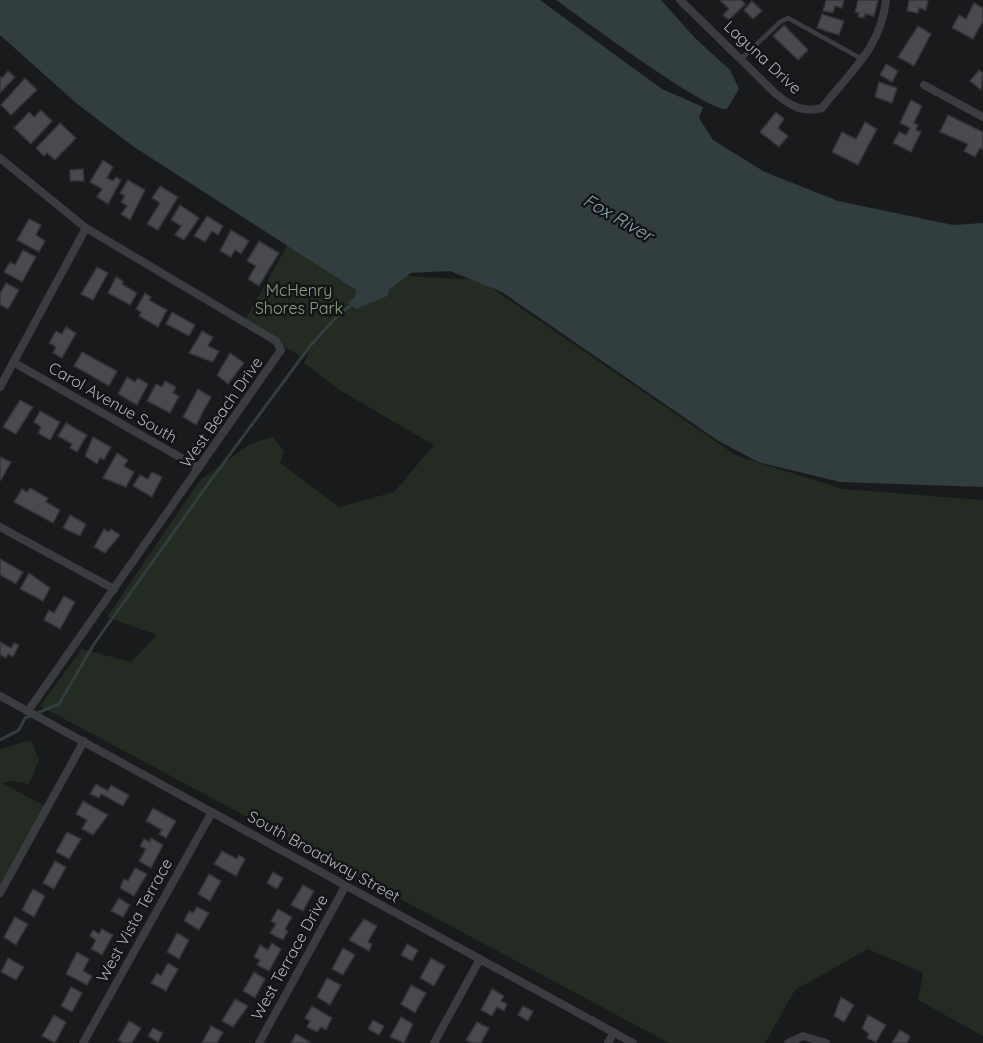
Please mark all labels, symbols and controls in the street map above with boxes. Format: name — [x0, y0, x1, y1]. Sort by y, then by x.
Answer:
street label: Laguna Drive — [720, 16, 806, 98]
water label: Fox River — [579, 188, 659, 248]
park label: McHenry Shores Park — [255, 280, 343, 318]
street label: West Beach Drive — [175, 353, 267, 471]
street label: Carol Avenue South — [45, 357, 181, 447]
street label: South Broadway Street — [244, 806, 404, 906]
street label: West Vista Terrace — [92, 855, 176, 985]
street label: West Terrace Drive — [246, 891, 332, 1023]

